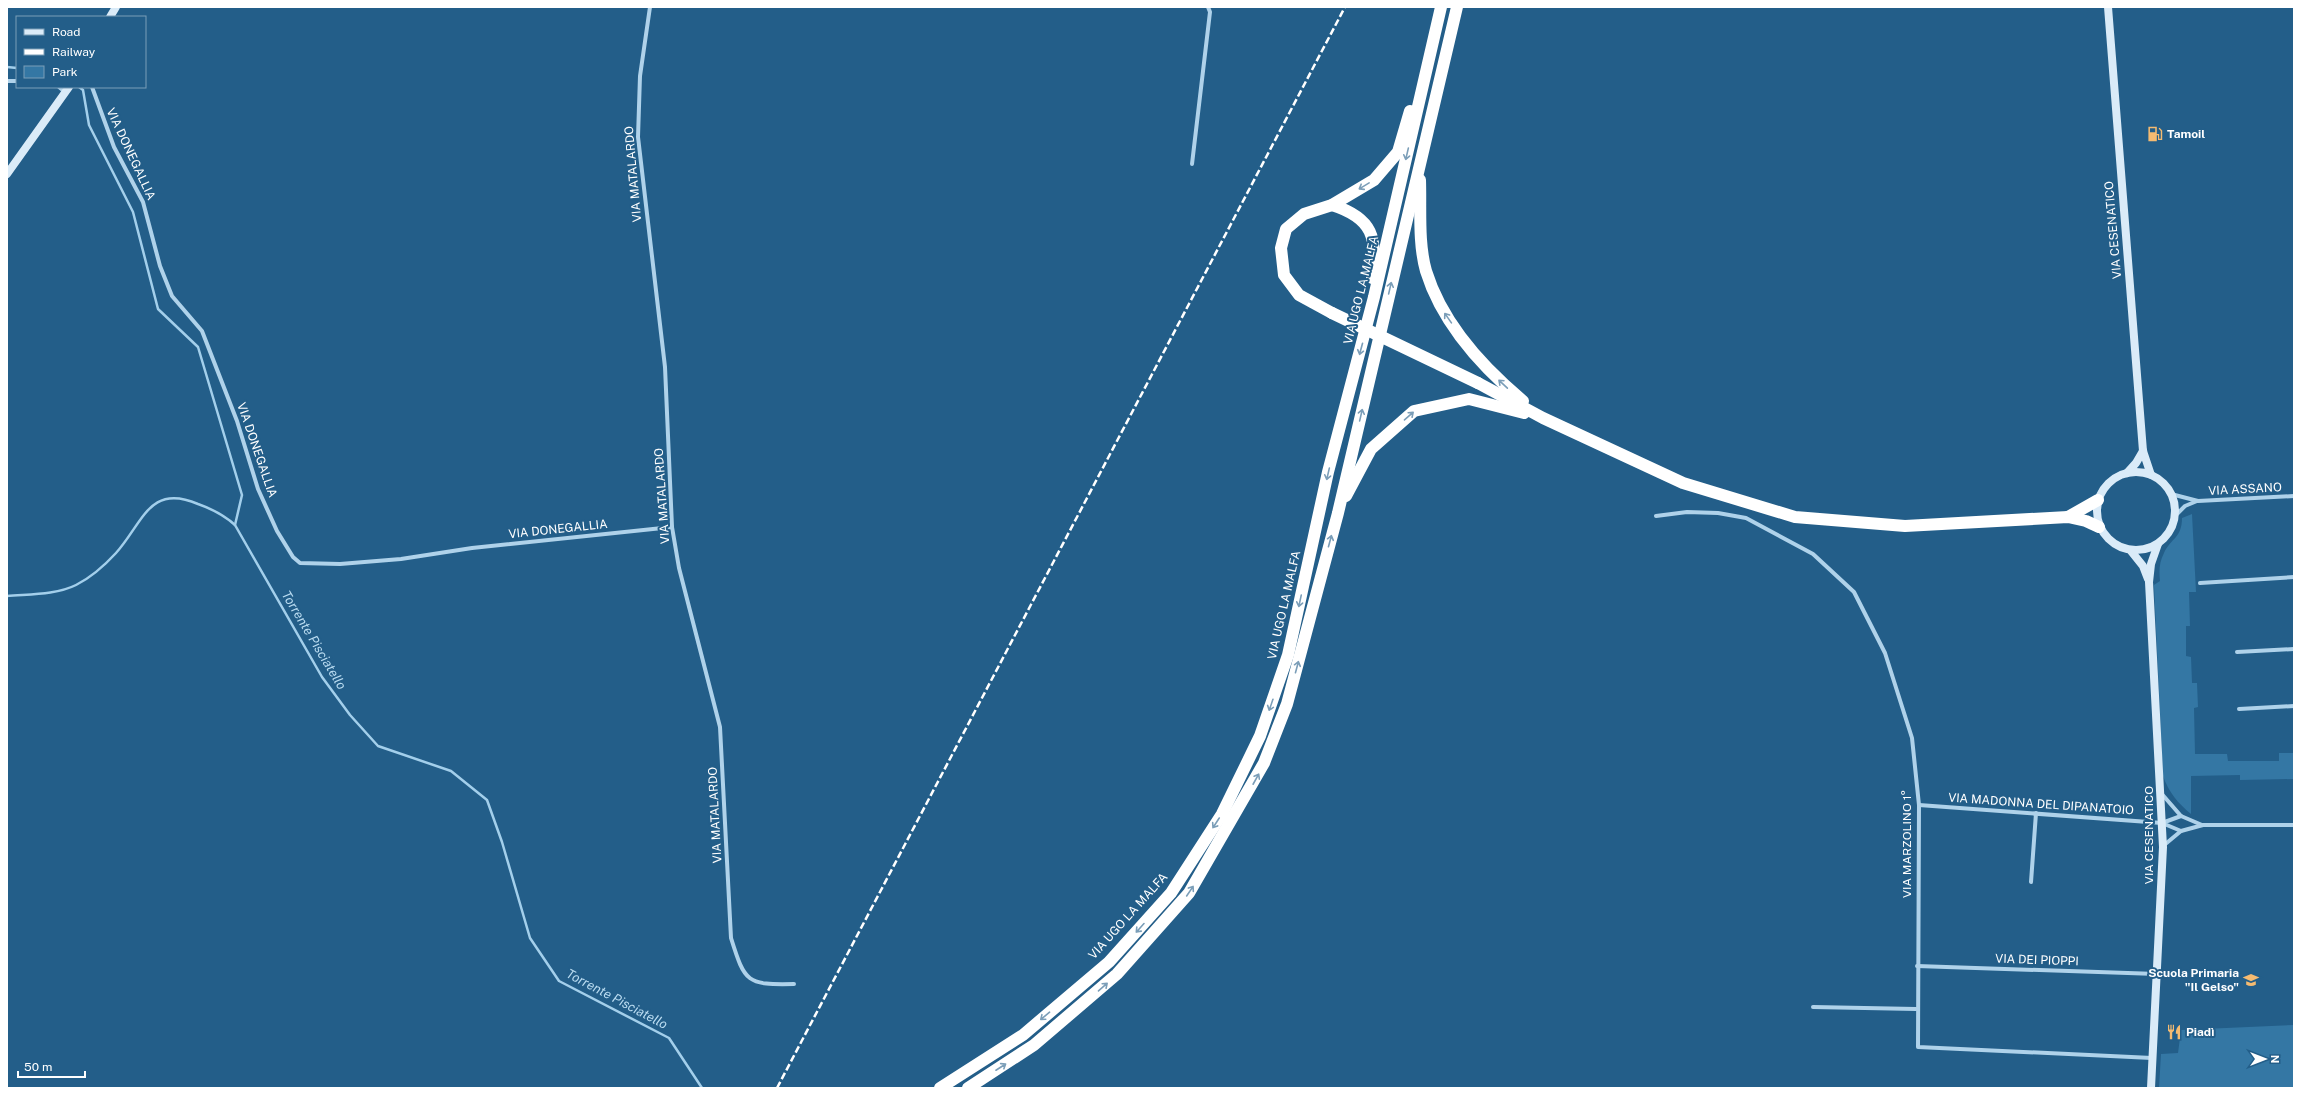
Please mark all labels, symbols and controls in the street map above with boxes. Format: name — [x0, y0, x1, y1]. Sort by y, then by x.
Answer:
legend — [16, 16, 146, 88]
text: Road — [52, 25, 80, 39]
text: Railway — [52, 45, 96, 59]
text: Park — [52, 65, 78, 79]
street label: VIA DONEGALLIA — [104, 106, 159, 203]
street label: VIA MATALARDO — [622, 125, 644, 223]
fuel station icon: Tamoil — [2146, 125, 2164, 143]
place label: Tamoil — [2167, 127, 2205, 141]
one-way arrow — [1403, 147, 1411, 160]
street label: VIA CESENATICO — [2102, 180, 2124, 280]
one-way arrow — [1358, 183, 1370, 191]
street label: VIA UGO LA MALFA — [1341, 234, 1381, 346]
one-way arrow — [1387, 282, 1395, 295]
one-way arrow — [1444, 313, 1452, 324]
one-way arrow — [1357, 342, 1364, 355]
one-way arrow — [1498, 379, 1508, 389]
street label: VIA DONEGALLIA — [234, 401, 280, 500]
one-way arrow — [1357, 408, 1365, 421]
one-way arrow — [1404, 411, 1414, 420]
street label: VIA MATALARDO — [652, 447, 672, 545]
one-way arrow — [1324, 468, 1331, 481]
street label: VIA ASSANO — [2208, 480, 2282, 498]
street label: VIA DONEGALLIA — [508, 517, 609, 541]
one-way arrow — [1327, 535, 1335, 548]
street label: VIA UGO LA MALFA — [1265, 549, 1303, 661]
water label: Torrente Pisciatello — [279, 588, 349, 692]
one-way arrow — [1295, 594, 1303, 607]
one-way arrow — [1294, 660, 1302, 673]
one-way arrow — [1266, 699, 1274, 711]
street label: VIA MATALARDO — [705, 766, 725, 864]
one-way arrow — [1253, 773, 1260, 785]
street label: VIA CESENATICO — [2142, 786, 2156, 884]
street label: VIA MARZOLINO 1° — [1900, 790, 1914, 898]
street label: VIA MADONNA DEL DIPANATOIO — [1948, 791, 2135, 817]
one-way arrow — [1212, 817, 1220, 829]
street label: VIA UGO LA MALFA — [1086, 870, 1171, 962]
one-way arrow — [1186, 886, 1194, 897]
one-way arrow — [1135, 923, 1144, 933]
street label: VIA DEI PIOPPI — [1995, 952, 2079, 968]
water label: Torrente Pisciatello — [564, 966, 670, 1032]
place label: Scuola Primaria "Il Gelso" — [2148, 966, 2239, 994]
school or university icon: Scuola Primaria "Il Gelso" — [2242, 971, 2260, 989]
one-way arrow — [1097, 982, 1108, 991]
one-way arrow — [1040, 1012, 1050, 1021]
restaurant icon: Piadì — [2165, 1023, 2183, 1041]
place label: Piadì — [2186, 1025, 2214, 1039]
north arrow — [2245, 1039, 2285, 1079]
scale bar — [18, 1053, 85, 1079]
text: N — [2269, 1055, 2281, 1063]
text: 50 m — [24, 1060, 52, 1074]
one-way arrow — [995, 1063, 1006, 1071]

